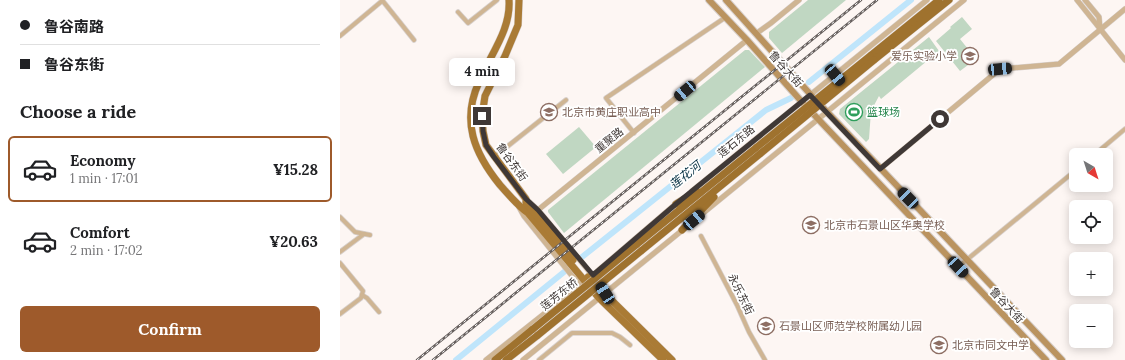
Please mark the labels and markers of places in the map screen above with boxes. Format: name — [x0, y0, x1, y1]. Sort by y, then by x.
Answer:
school or university icon: 爱乐实验小学 — [960, 46, 980, 66]
place label: 爱乐实验小学 — [891, 49, 957, 63]
school or university icon: 北京市黄庄职业高中 — [539, 102, 559, 122]
sports icon: 篮球场 — [844, 102, 864, 122]
place label: 北京市黄庄职业高中 — [562, 105, 661, 119]
place label: 篮球场 — [867, 105, 900, 119]
school or university icon: 北京市石景山区华奥学校 — [801, 215, 821, 235]
place label: 北京市石景山区华奥学校 — [824, 218, 945, 232]
school or university icon: 石景山区师范学校附属幼儿园 — [756, 316, 776, 336]
place label: 石景山区师范学校附属幼儿园 — [779, 319, 922, 333]
school or university icon: 北京市同文中学 — [929, 335, 949, 355]
place label: 北京市同文中学 — [952, 338, 1029, 352]

